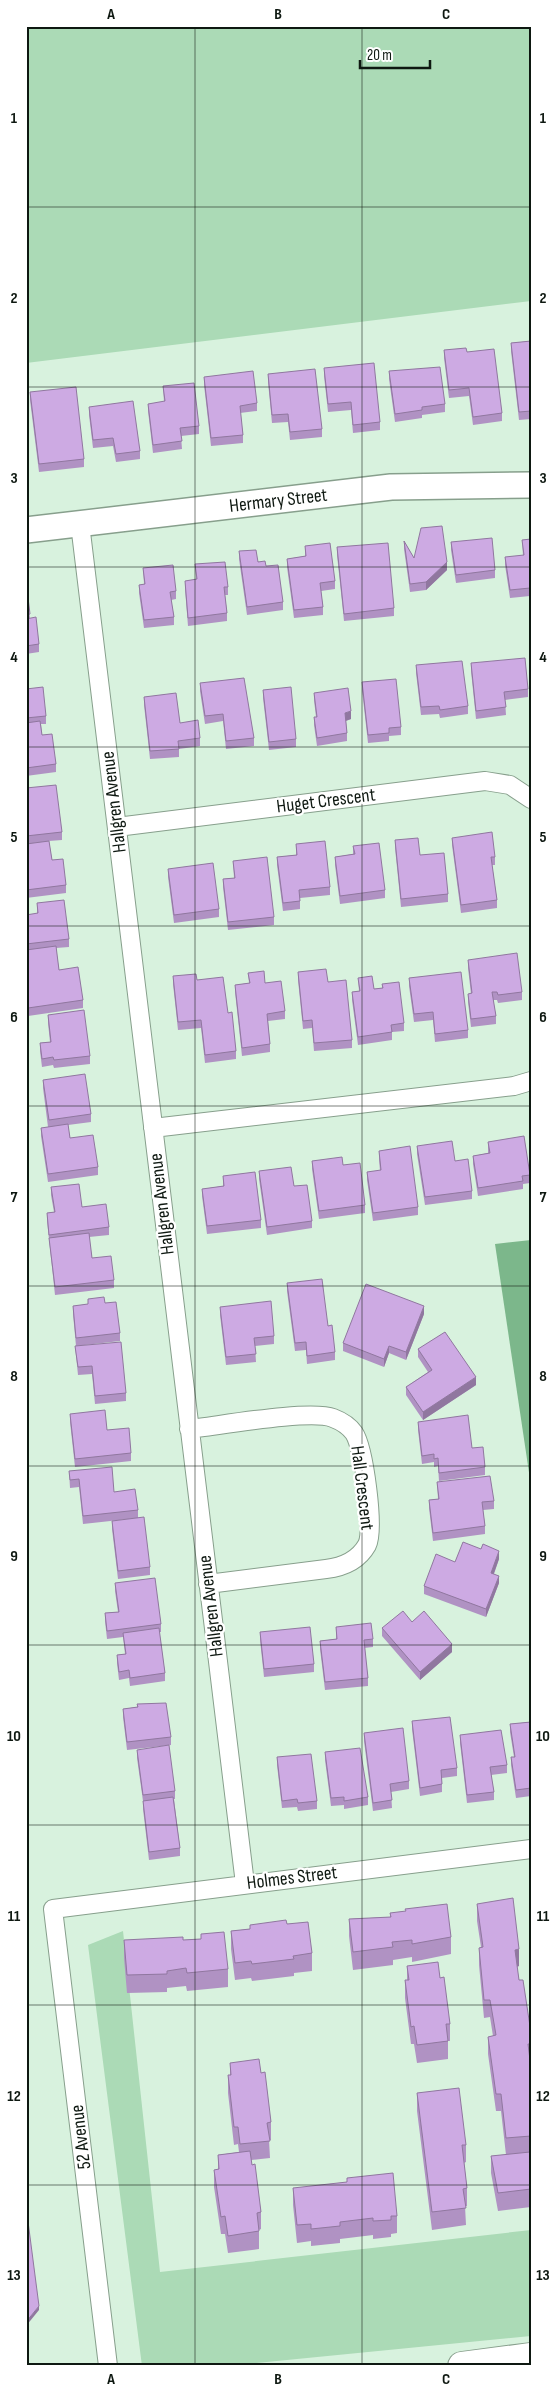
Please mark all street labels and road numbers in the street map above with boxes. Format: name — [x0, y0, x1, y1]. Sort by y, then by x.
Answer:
street label: Hermary Street — [228, 483, 329, 517]
street label: Hallgren Avenue — [96, 750, 132, 854]
street label: Huget Crescent — [275, 784, 377, 818]
street label: Hallgren Avenue — [144, 1152, 180, 1256]
street label: Hall Crescent — [345, 1444, 379, 1532]
street label: Hallgren Avenue — [193, 1554, 229, 1658]
street label: Holmes Street — [246, 1861, 339, 1895]
street label: 52 Avenue — [66, 2103, 96, 2171]

